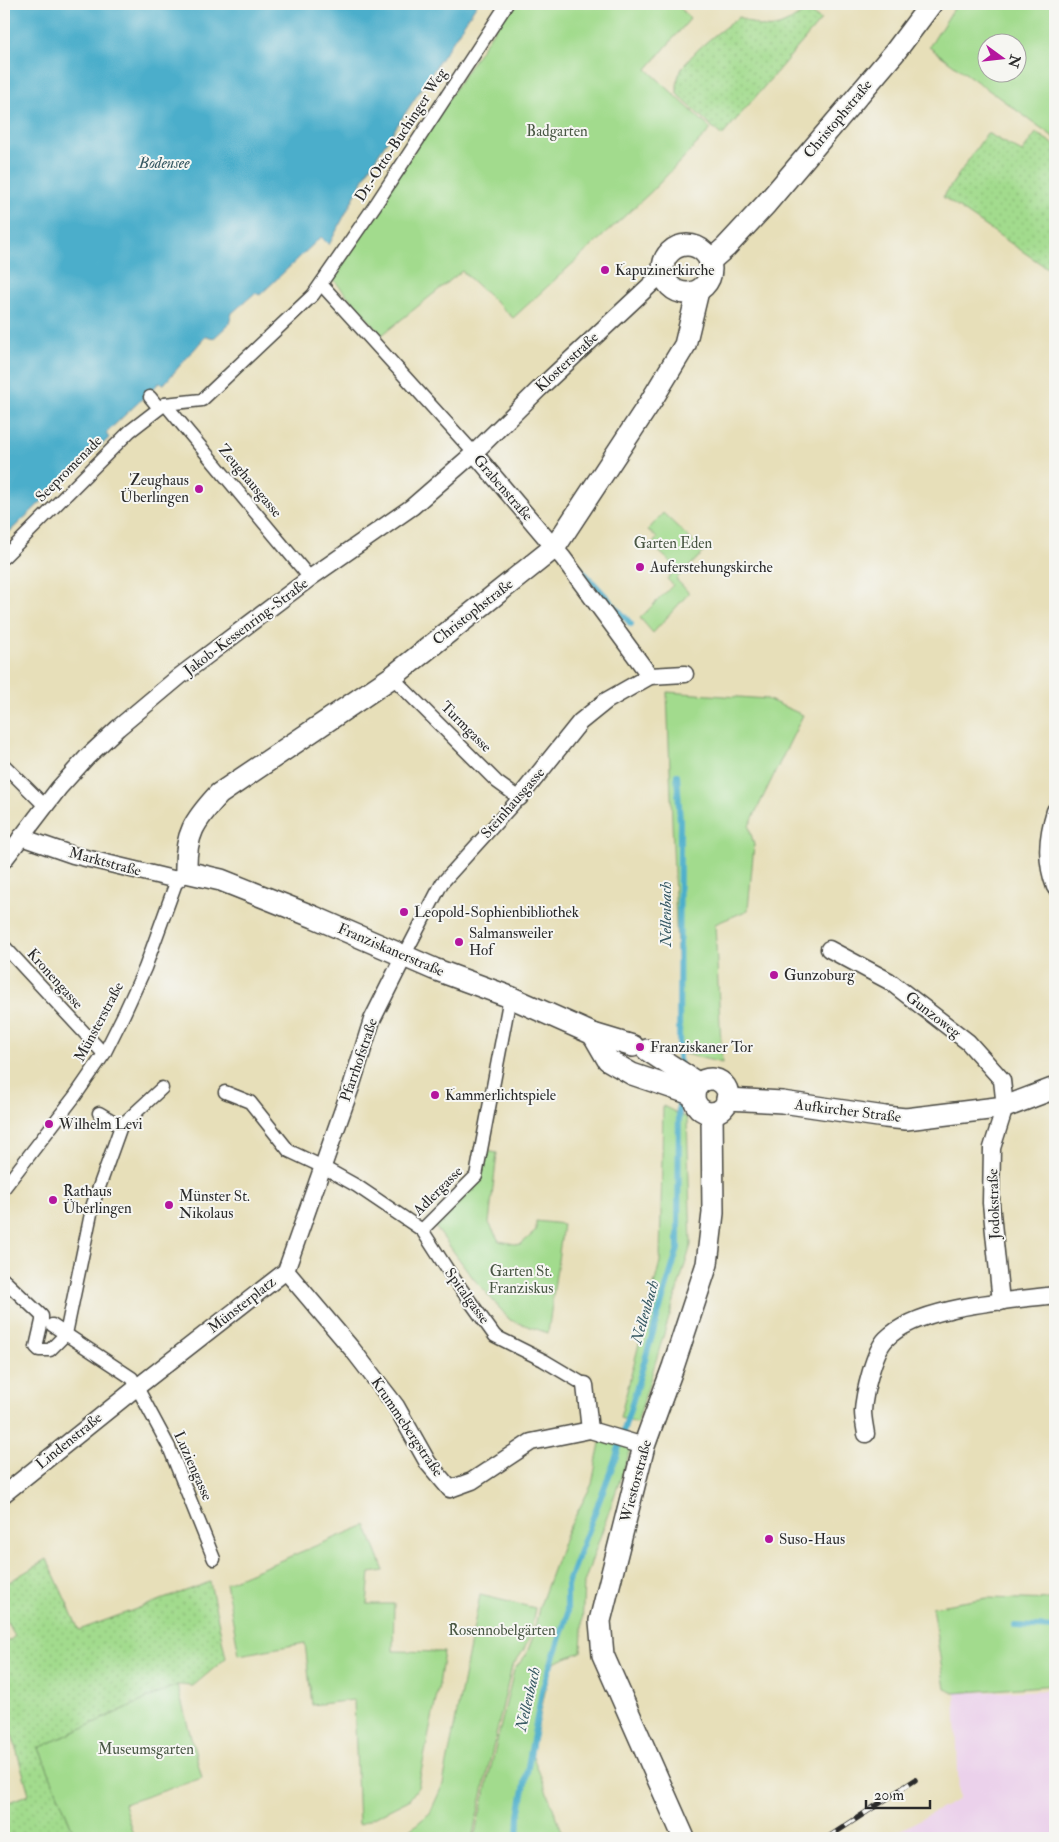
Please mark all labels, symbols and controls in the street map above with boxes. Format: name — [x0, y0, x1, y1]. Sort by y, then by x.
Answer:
north arrow — [976, 32, 1026, 82]
text: N — [1004, 52, 1024, 70]
street label: Dr.-Otto-Buchinger Weg — [351, 64, 452, 205]
street label: Christophstraße — [800, 76, 877, 163]
park label: Badgarten — [526, 122, 588, 141]
water label: Bodensee — [138, 153, 190, 173]
place label: Kapuzinerkirche — [615, 261, 715, 281]
marker: Kapuzinerkirche — [599, 264, 611, 276]
street label: Klosterstraße — [531, 328, 603, 396]
street label: Seepromenade — [32, 432, 107, 507]
street label: Zeughausgasse — [214, 441, 286, 521]
street label: Grabenstraße — [469, 451, 537, 525]
place label: Zeughaus Überlingen — [120, 471, 189, 507]
marker: Zeughaus Überlingen — [193, 483, 205, 495]
park label: Garten Eden — [634, 534, 713, 553]
place label: Auferstehungskirche — [649, 558, 773, 577]
marker: Auferstehungskirche — [634, 561, 646, 573]
street label: Jakob-Kessenring-Straße — [179, 574, 313, 681]
street label: Christophstraße — [429, 575, 518, 650]
street label: Turmgasse — [436, 697, 496, 757]
street label: Steinhausgasse — [477, 763, 549, 843]
street label: Marktstraße — [67, 843, 143, 881]
water label: Nellenbach — [656, 882, 676, 947]
place label: Leopold-Sophienbibliothek — [414, 903, 579, 923]
marker: Leopold-Sophienbibliothek — [398, 906, 410, 918]
street label: Franziskanerstraße — [335, 919, 447, 981]
place label: Salmansweiler Hof — [469, 924, 554, 960]
marker: Salmansweiler Hof — [453, 936, 465, 948]
street label: Kronengasse — [23, 945, 87, 1013]
place label: Gunzoburg — [784, 966, 855, 985]
marker: Gunzoburg — [768, 969, 780, 981]
street label: Münsterstraße — [70, 979, 128, 1065]
street label: Gunzoweg — [901, 987, 965, 1043]
street label: Pfarrhofstraße — [336, 1016, 382, 1104]
place label: Franziskaner Tor — [650, 1038, 753, 1057]
marker: Franziskaner Tor — [634, 1041, 646, 1053]
place label: Kammerlichtspiele — [445, 1086, 556, 1106]
marker: Kammerlichtspiele — [429, 1089, 441, 1101]
street label: Aufkircher Straße — [793, 1095, 902, 1127]
place label: Wilhelm Levi — [58, 1115, 142, 1134]
marker: Wilhelm Levi — [43, 1118, 55, 1130]
street label: Adlergasse — [408, 1162, 467, 1221]
street label: Jodokstraße — [983, 1168, 1006, 1241]
place label: Rathaus Überlingen — [63, 1182, 132, 1218]
place label: Münster St. Nikolaus — [179, 1187, 250, 1223]
marker: Rathaus Überlingen — [47, 1194, 59, 1206]
marker: Münster St. Nikolaus — [163, 1199, 175, 1211]
park label: Garten St. Franziskus — [489, 1262, 553, 1298]
street label: Spitalgasse — [439, 1264, 494, 1328]
street label: Münsterplatz — [204, 1273, 280, 1338]
water label: Nellenbach — [626, 1278, 664, 1347]
street label: Krummebergstraße — [367, 1374, 447, 1480]
street label: Lindenstraße — [32, 1408, 106, 1474]
street label: Luziengasse — [169, 1428, 217, 1504]
street label: Wiestorstraße — [616, 1438, 656, 1525]
place label: Suso-Haus — [779, 1530, 845, 1549]
marker: Suso-Haus — [763, 1533, 775, 1545]
park label: Rosennobelgärten — [448, 1621, 556, 1640]
water label: Nellenbach — [511, 1665, 545, 1734]
park label: Museumsgarten — [98, 1740, 194, 1759]
scale bar — [866, 1777, 930, 1809]
text: 20 m — [874, 1786, 904, 1805]

